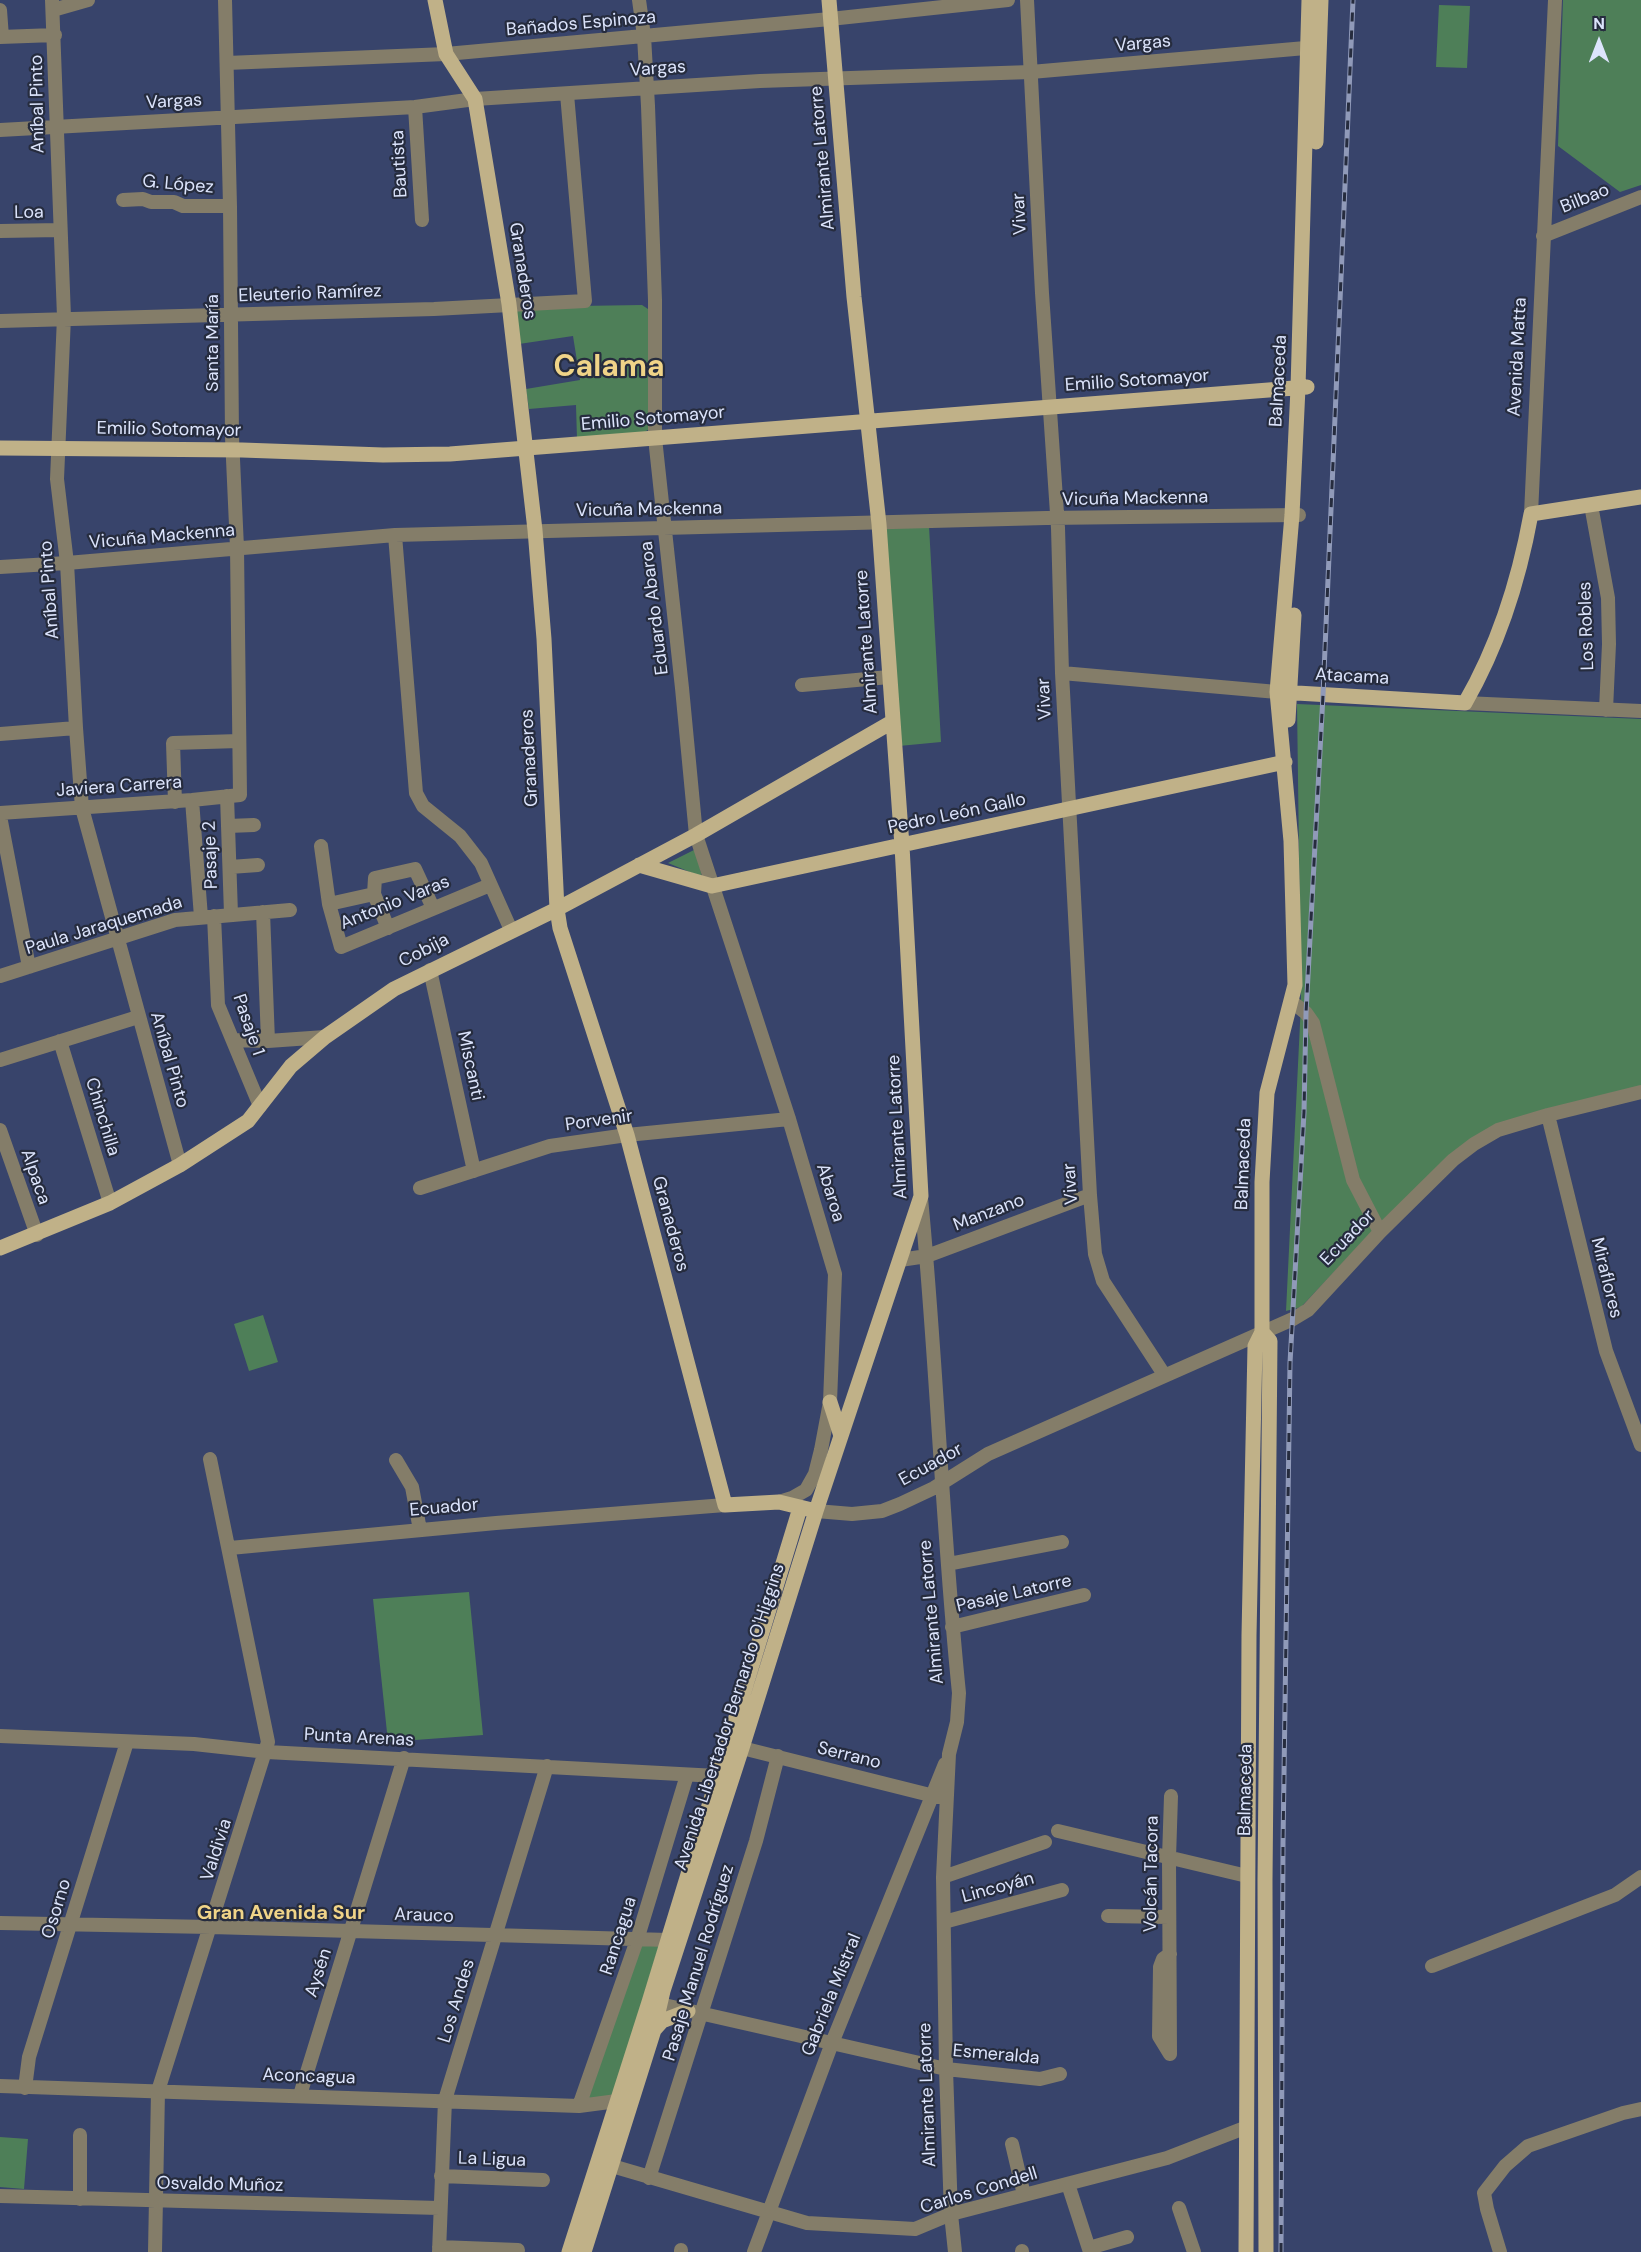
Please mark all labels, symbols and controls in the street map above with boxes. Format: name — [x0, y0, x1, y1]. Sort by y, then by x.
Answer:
street label: Bañados Espinoza — [505, 7, 657, 41]
north arrow — [1569, 12, 1629, 72]
text: N — [1593, 13, 1605, 34]
street label: Vargas — [1114, 31, 1172, 57]
street label: Aníbal Pinto — [26, 54, 50, 154]
street label: Vargas — [629, 56, 687, 82]
street label: Almirante Latorre — [806, 85, 840, 231]
street label: Vargas — [145, 90, 203, 114]
street label: Bautista — [387, 130, 413, 198]
street label: G. López — [141, 171, 215, 199]
street label: Bilbao — [1557, 179, 1613, 219]
street label: Vivar — [1008, 193, 1032, 235]
street label: Loa — [14, 202, 44, 224]
street label: Granaderos — [504, 221, 540, 321]
street label: Eleuterio Ramírez — [238, 281, 382, 307]
street label: Santa María — [202, 294, 224, 392]
street label: Avenida Matta — [1504, 297, 1532, 417]
street label: Balmaceda — [1266, 334, 1292, 428]
district label: Calama — [553, 350, 665, 386]
street label: Emilio Sotomayor — [1064, 365, 1210, 397]
street label: Emilio Sotomayor — [580, 402, 726, 436]
street label: Emilio Sotomayor — [97, 418, 241, 442]
street label: Vicuña Mackenna — [1062, 487, 1208, 511]
street label: Vicuña Mackenna — [576, 498, 722, 522]
street label: Vicuña Mackenna — [88, 520, 236, 554]
street label: Aníbal Pinto — [36, 540, 64, 640]
street label: Eduardo Abaroa — [636, 540, 674, 676]
street label: Almirante Latorre — [851, 569, 883, 715]
street label: Los Robles — [1575, 581, 1599, 671]
street label: Atacama — [1315, 664, 1389, 690]
street label: Vivar — [1033, 678, 1057, 720]
street label: Granaderos — [517, 709, 543, 807]
street label: Javiera Carrera — [55, 772, 183, 802]
street label: Pedro León Gallo — [886, 789, 1028, 839]
street label: Pasaje 2 — [199, 820, 223, 890]
street label: Antonio Varas — [337, 871, 453, 935]
street label: Paula Jaraquemada — [23, 892, 185, 960]
street label: Cobija — [395, 929, 453, 973]
street label: Pasaje 1 — [227, 991, 269, 1059]
street label: Aníbal Pinto — [145, 1010, 193, 1110]
street label: Miscanti — [452, 1029, 488, 1103]
street label: Almirante Latorre — [883, 1054, 913, 1200]
street label: Chinchilla — [80, 1075, 124, 1159]
street label: Porvenir — [564, 1106, 634, 1136]
street label: Balmaceda — [1232, 1118, 1256, 1210]
street label: Alpaca — [15, 1146, 55, 1208]
street label: Abaroa — [811, 1161, 849, 1225]
street label: Vivar — [1059, 1162, 1083, 1206]
street label: Granaderos — [647, 1174, 693, 1274]
street label: Manzano — [950, 1190, 1028, 1236]
street label: Ecuador — [1316, 1206, 1380, 1270]
street label: Miraflores — [1586, 1235, 1626, 1321]
street label: Ecuador — [896, 1439, 966, 1491]
street label: Ecuador — [409, 1494, 479, 1522]
street label: Almirante Latorre — [915, 1539, 949, 1685]
street label: Avenida Libertador Bernardo O'Higgins — [670, 1561, 790, 1873]
street label: Pasaje Latorre — [954, 1570, 1074, 1618]
street label: Punta Arenas — [303, 1724, 415, 1752]
street label: Serrano — [815, 1738, 883, 1774]
street label: Balmaceda — [1234, 1744, 1258, 1836]
street label: Volcán Tacora — [1140, 1815, 1164, 1933]
street label: Valdivia — [197, 1816, 237, 1884]
street label: Pasaje Manuel Rodríguez — [659, 1862, 739, 2064]
street label: Lincoyán — [959, 1868, 1037, 1908]
street label: Osorno — [38, 1877, 76, 1941]
street label: Rancagua — [596, 1894, 642, 1978]
district label: Gran Avenida Sur — [197, 1902, 365, 1926]
street label: Arauco — [394, 1904, 454, 1928]
street label: Gabriela Mistral — [798, 1931, 866, 2059]
street label: Aysén — [301, 1946, 337, 2000]
street label: Los Andes — [434, 1957, 480, 2045]
street label: Almirante Latorre — [915, 2022, 941, 2168]
street label: Esmeralda — [952, 2040, 1040, 2070]
street label: Aconcagua — [262, 2065, 356, 2089]
street label: La Ligua — [458, 2148, 526, 2172]
street label: Carlos Condell — [918, 2163, 1040, 2219]
street label: Osvaldo Muñoz — [156, 2173, 284, 2197]

